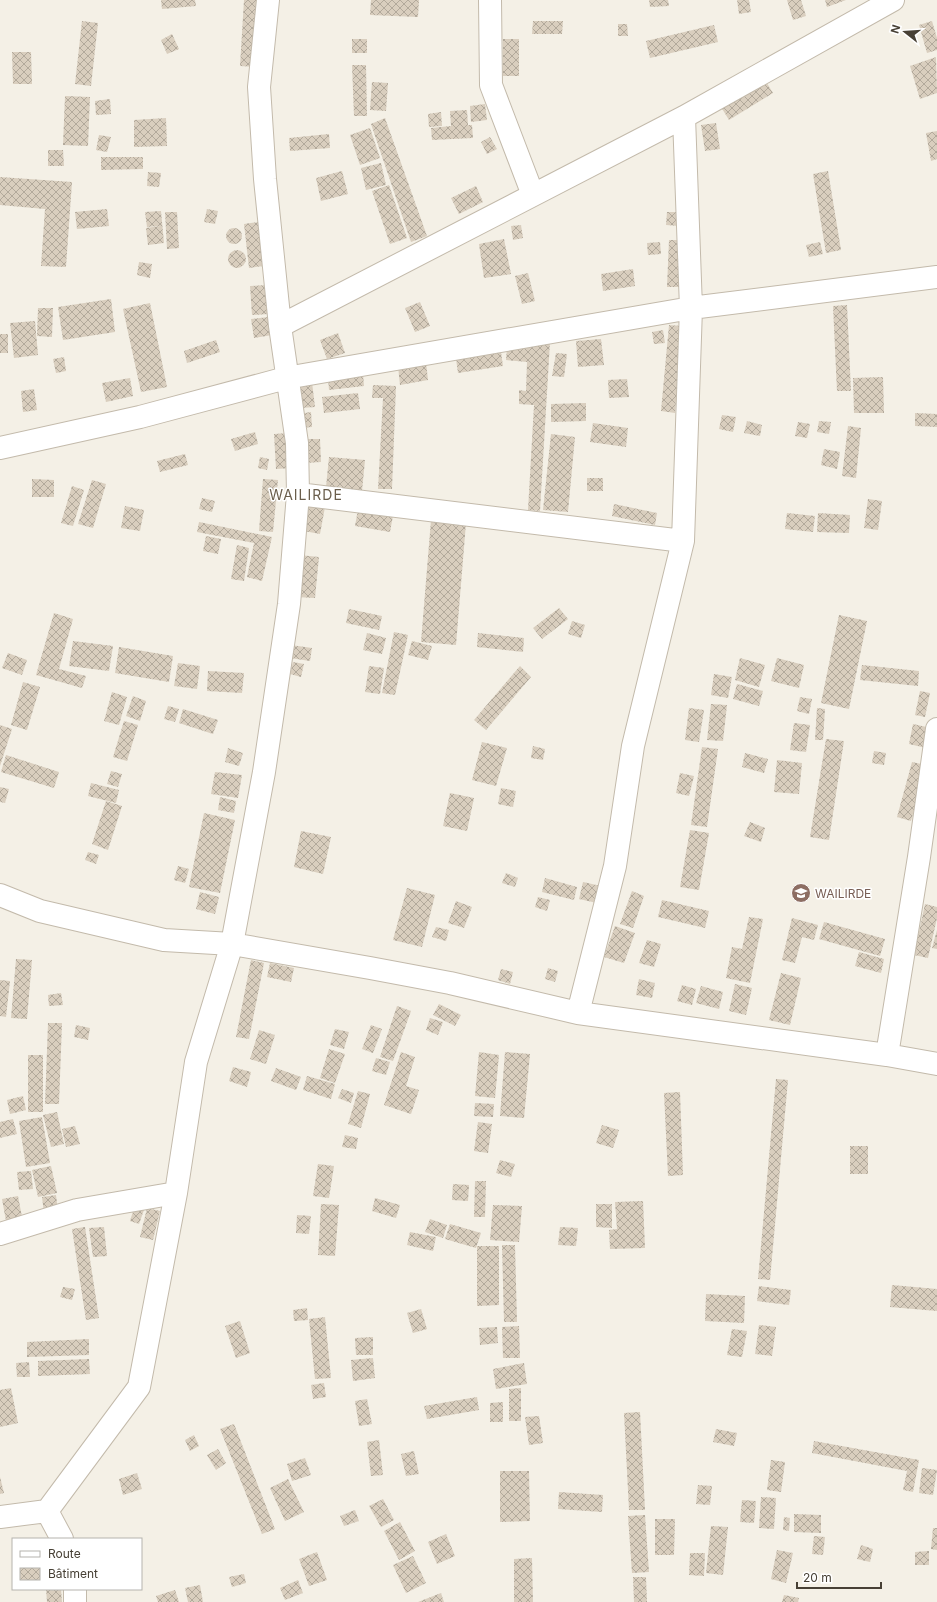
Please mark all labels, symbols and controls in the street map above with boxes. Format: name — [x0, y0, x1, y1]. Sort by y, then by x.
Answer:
north arrow — [885, 12, 925, 52]
text: N — [888, 23, 903, 35]
district label: WAILIRDE — [269, 486, 343, 503]
school or university icon: WAILIRDE — [790, 882, 812, 904]
place label: WAILIRDE — [815, 886, 871, 901]
legend — [12, 1538, 142, 1590]
text: Route — [48, 1546, 81, 1561]
scale bar — [797, 1564, 881, 1590]
text: Bâtiment — [48, 1566, 98, 1581]
text: 20 m — [803, 1570, 832, 1585]

